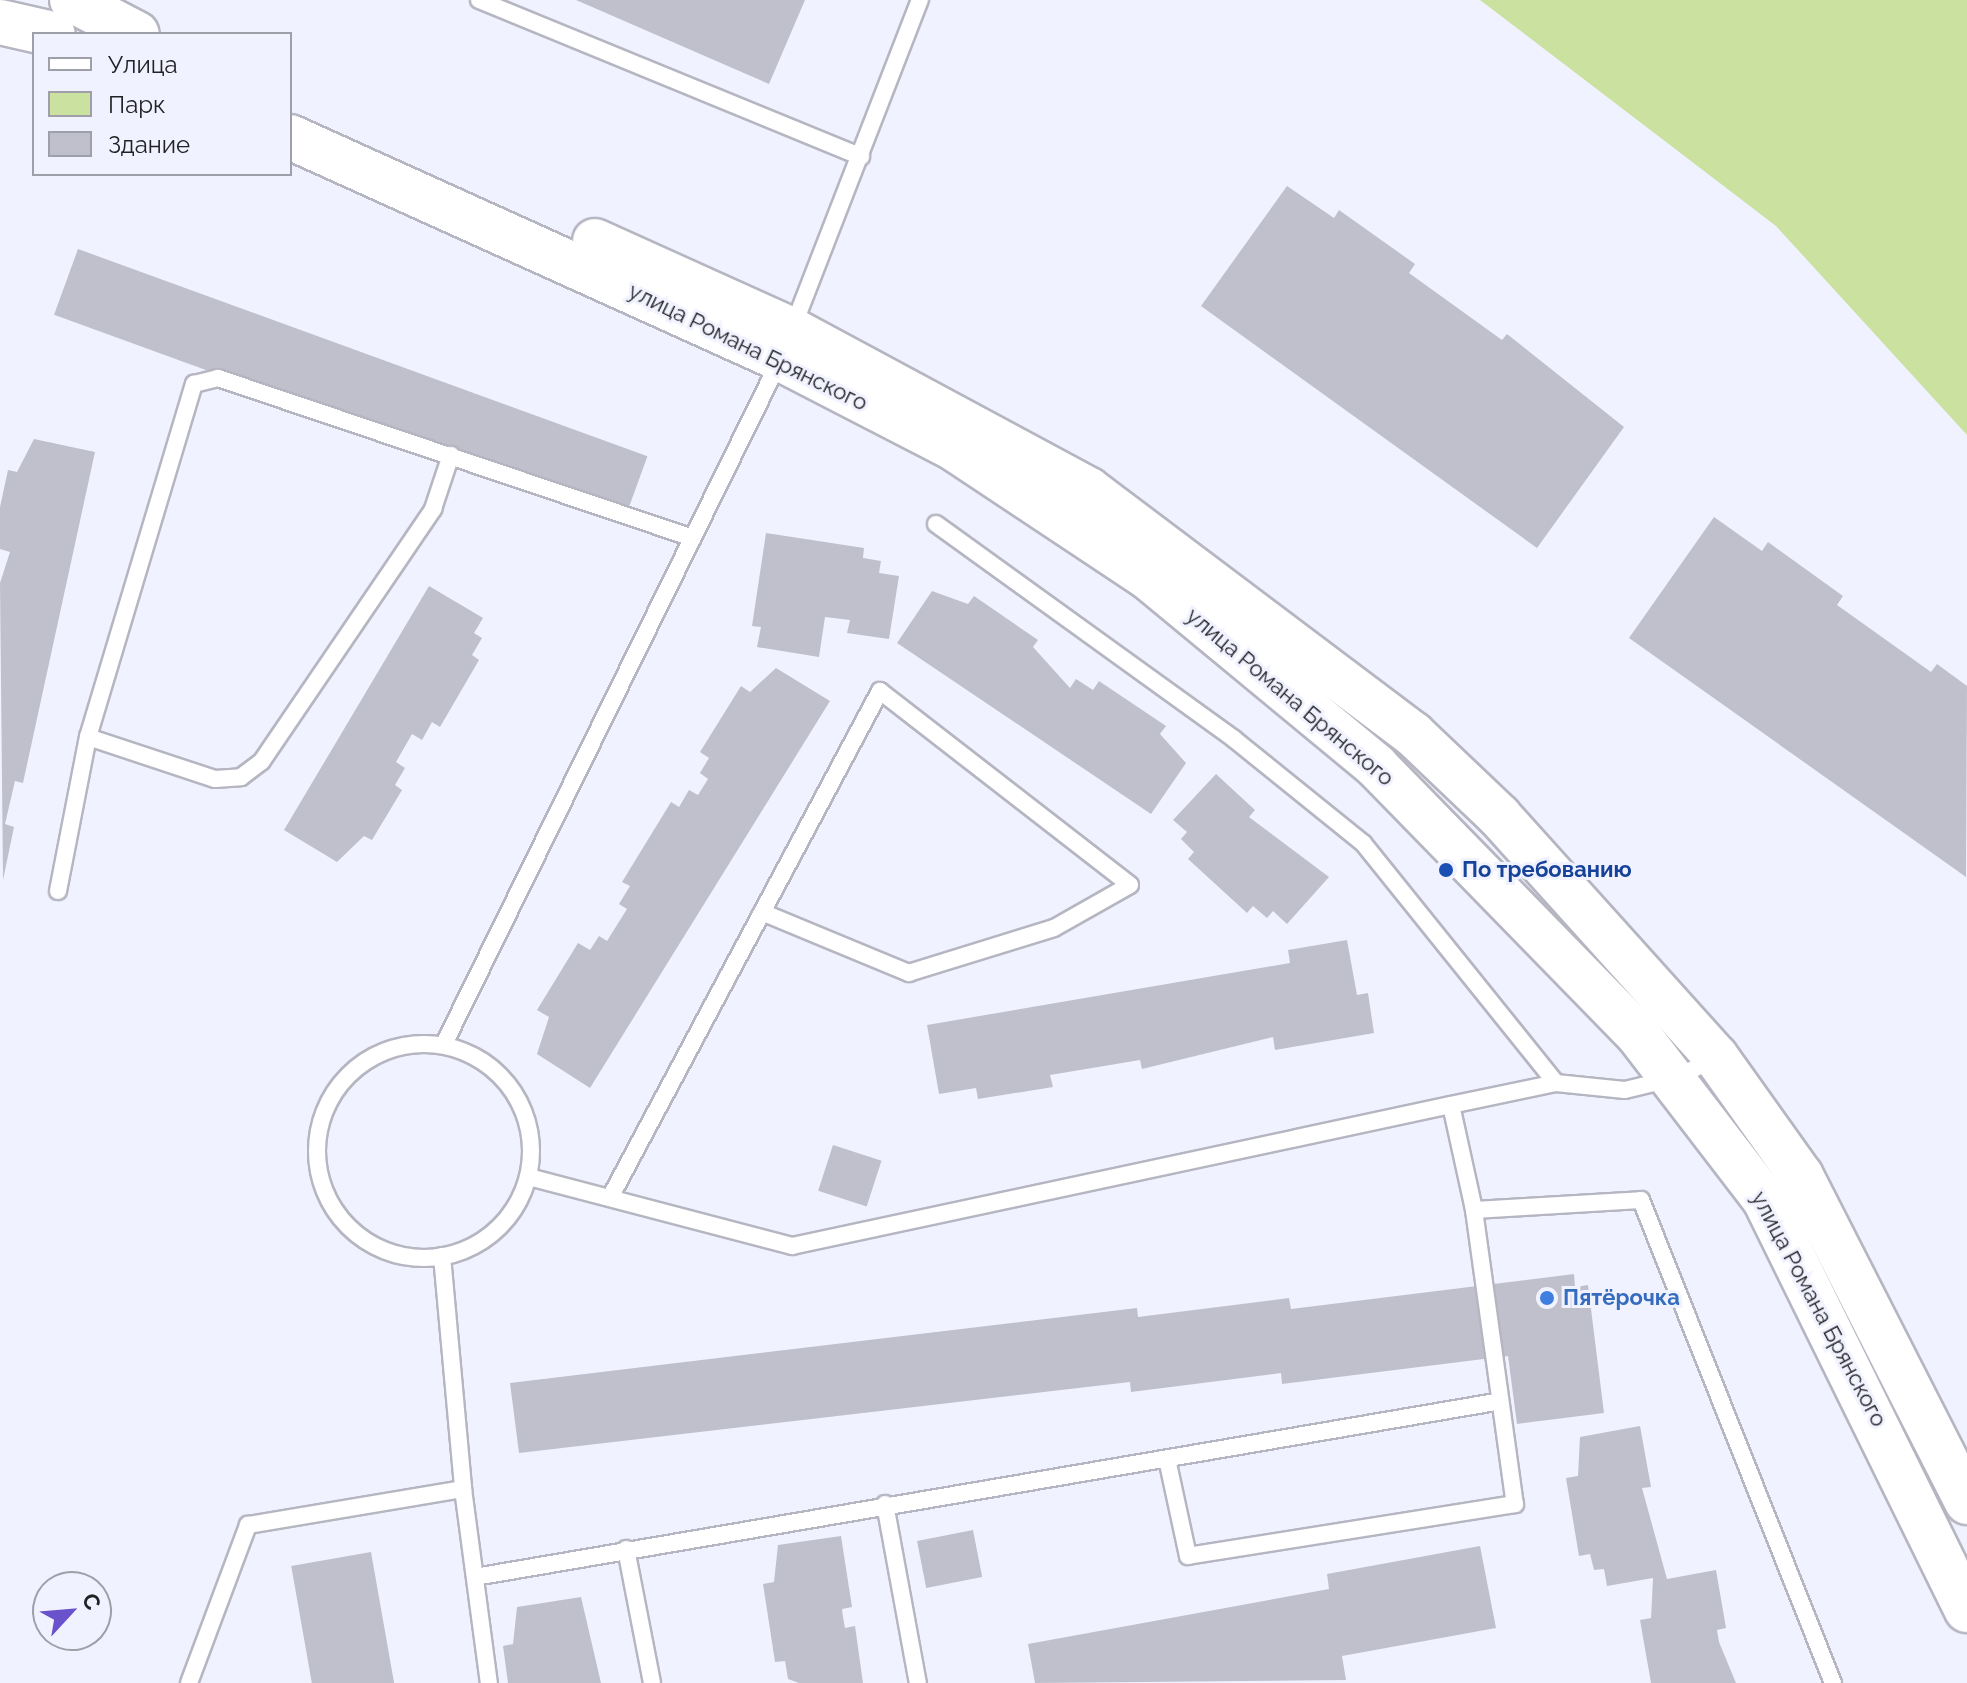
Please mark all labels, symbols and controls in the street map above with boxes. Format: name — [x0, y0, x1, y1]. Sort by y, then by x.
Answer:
legend — [32, 32, 292, 176]
text: Улица — [108, 50, 178, 79]
text: Парк — [108, 90, 166, 119]
text: Здание — [108, 130, 190, 159]
street label: улица Романа Брянского — [624, 278, 872, 416]
street label: улица Романа Брянского — [1181, 602, 1399, 792]
place label: По требованию — [1462, 857, 1632, 883]
marker: По требованию — [1437, 861, 1455, 879]
street label: улица Романа Брянского — [1746, 1187, 1892, 1431]
place label: Пятёрочка — [1563, 1285, 1680, 1311]
marker: Пятёрочка — [1538, 1289, 1556, 1307]
north arrow — [32, 1571, 112, 1651]
text: С — [77, 1589, 107, 1614]

